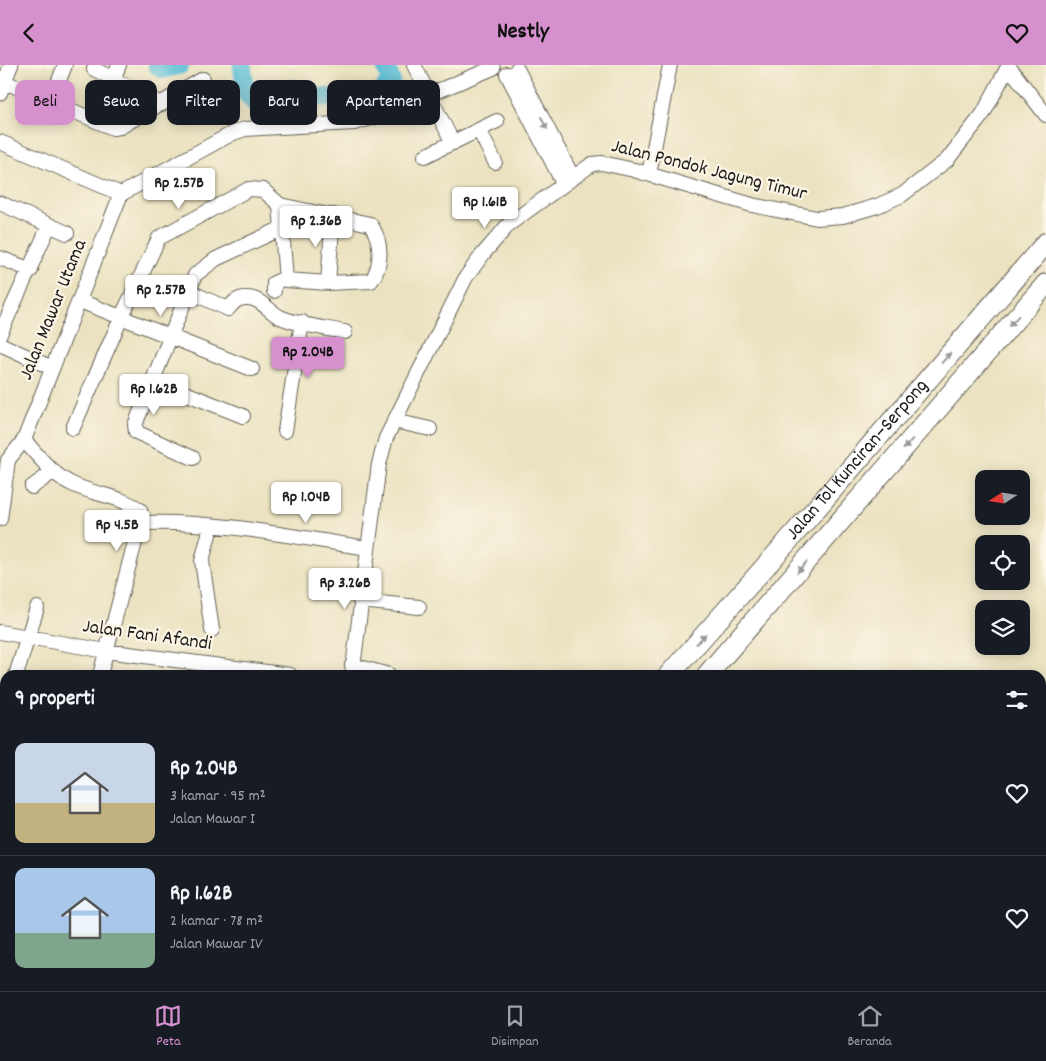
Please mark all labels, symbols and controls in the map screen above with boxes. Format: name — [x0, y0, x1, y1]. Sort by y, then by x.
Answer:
text: Nestly — [497, 17, 549, 48]
icon: back — [15, 19, 43, 47]
icon: heart — [1003, 19, 1031, 47]
chip: Beli — [15, 80, 75, 125]
chip: Sewa — [85, 80, 157, 125]
chip: Filter — [167, 80, 240, 125]
chip: Baru — [250, 80, 317, 125]
chip: Apartemen — [327, 80, 440, 125]
one-way arrow — [540, 115, 548, 130]
street label: Jalan Pondok Jagung Timur — [608, 133, 810, 209]
pin: Rp 2.57B — [127, 167, 231, 210]
text: Rp 2.57B — [154, 172, 204, 195]
pin: Rp 1.61B — [433, 186, 537, 229]
text: Rp 1.61B — [463, 191, 507, 214]
pin: Rp 2.36B — [264, 205, 368, 248]
text: Rp 2.36B — [290, 210, 342, 233]
street label: Jalan Mawar Utama — [13, 235, 95, 385]
pin: Rp 2.57B — [109, 275, 213, 317]
text: Rp 2.57B — [136, 279, 186, 302]
one-way arrow — [1009, 315, 1020, 327]
pin: Rp 2.04B — [256, 337, 360, 379]
text: Rp 2.04B — [282, 341, 334, 364]
one-way arrow — [940, 352, 951, 364]
pin: Rp 1.62B — [102, 373, 206, 416]
street label: Jalan Tol Kunciran–Serpong — [780, 374, 936, 547]
text: Rp 1.62B — [130, 378, 178, 401]
one-way arrow — [902, 437, 914, 449]
north arrow — [975, 470, 1030, 525]
map controls — [975, 470, 1030, 655]
pin: Rp 1.04B — [254, 481, 358, 524]
text: Rp 1.04B — [282, 486, 330, 509]
pin: Rp 4.5B — [71, 509, 163, 552]
text: Rp 4.5B — [95, 514, 139, 537]
button: locate — [975, 535, 1030, 590]
one-way arrow — [796, 560, 807, 573]
pin: Rp 3.26B — [293, 567, 397, 610]
text: Rp 3.26B — [319, 572, 371, 595]
button: layers — [975, 600, 1030, 655]
street label: Jalan Fani Afandi — [81, 613, 214, 659]
one-way arrow — [695, 633, 707, 645]
text: 9 properti — [15, 685, 95, 715]
icon: filters — [1003, 686, 1031, 714]
text: Rp 2.04B — [170, 755, 238, 785]
icon: home — [55, 763, 115, 823]
icon: heart — [1003, 779, 1031, 807]
text: 3 kamar · 95 m² — [170, 785, 265, 808]
text: Jalan Mawar I — [170, 808, 255, 831]
text: Rp 1.62B — [170, 880, 232, 910]
icon: home — [55, 888, 115, 948]
icon: heart — [1003, 904, 1031, 932]
text: 2 kamar · 78 m² — [170, 910, 263, 933]
text: Jalan Mawar IV — [170, 933, 263, 956]
tab: Peta — [154, 1002, 182, 1052]
tab: Disimpan — [491, 1002, 539, 1052]
tab: Beranda — [847, 1002, 892, 1052]

